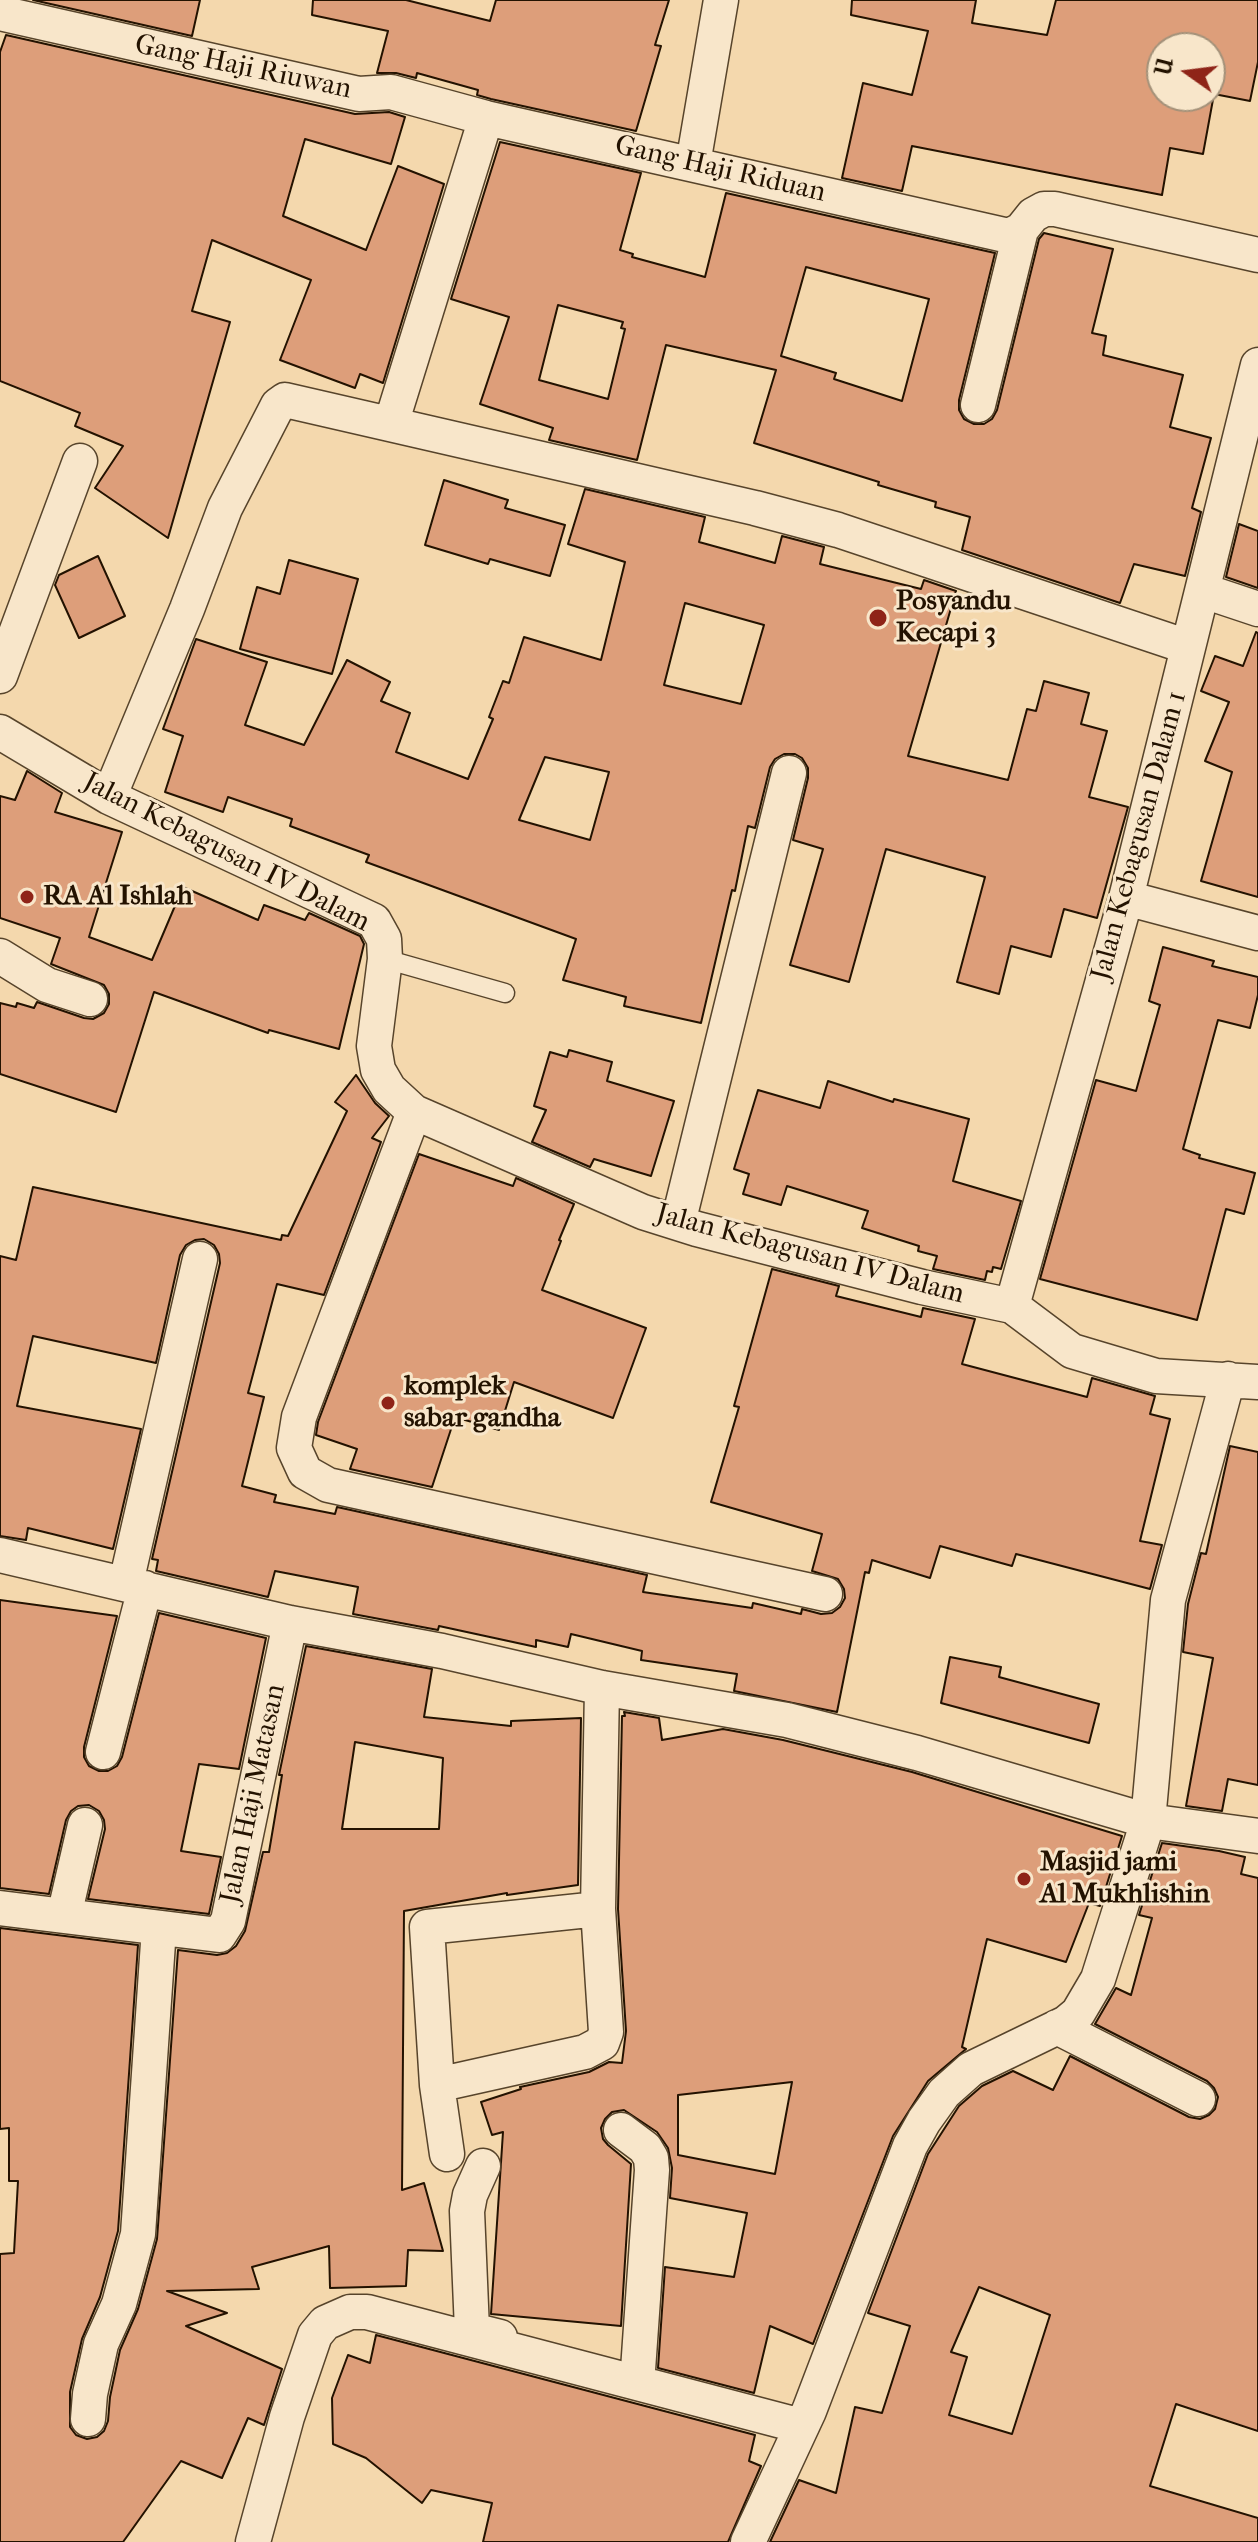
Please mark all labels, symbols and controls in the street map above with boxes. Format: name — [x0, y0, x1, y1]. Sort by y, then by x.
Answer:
street label: Gang Haji Riuwan — [132, 29, 354, 107]
north arrow — [1146, 32, 1226, 112]
text: U — [1150, 55, 1179, 78]
street label: Gang Haji Riduan — [611, 129, 829, 211]
place label: Posyandu Kecapi 3 — [896, 585, 1011, 651]
marker: Posyandu Kecapi 3 — [867, 607, 889, 629]
street label: Jalan Kebagusan Dalam 1 — [1085, 688, 1195, 984]
street label: Jalan Kebagusan IV Dalam — [77, 766, 375, 940]
place label: RA Al Ishlah — [43, 880, 193, 914]
marker: RA Al Ishlah — [18, 888, 36, 906]
street label: Jalan Kebagusan IV Dalam — [652, 1198, 968, 1312]
place label: komplek sabar gandha — [404, 1370, 561, 1436]
marker: komplek sabar gandha — [379, 1394, 397, 1412]
street label: Jalan Haji Matasan — [214, 1681, 294, 1907]
place label: Masjid jami Al Mukhlishin — [1040, 1846, 1210, 1912]
marker: Masjid jami Al Mukhlishin — [1015, 1870, 1033, 1888]

